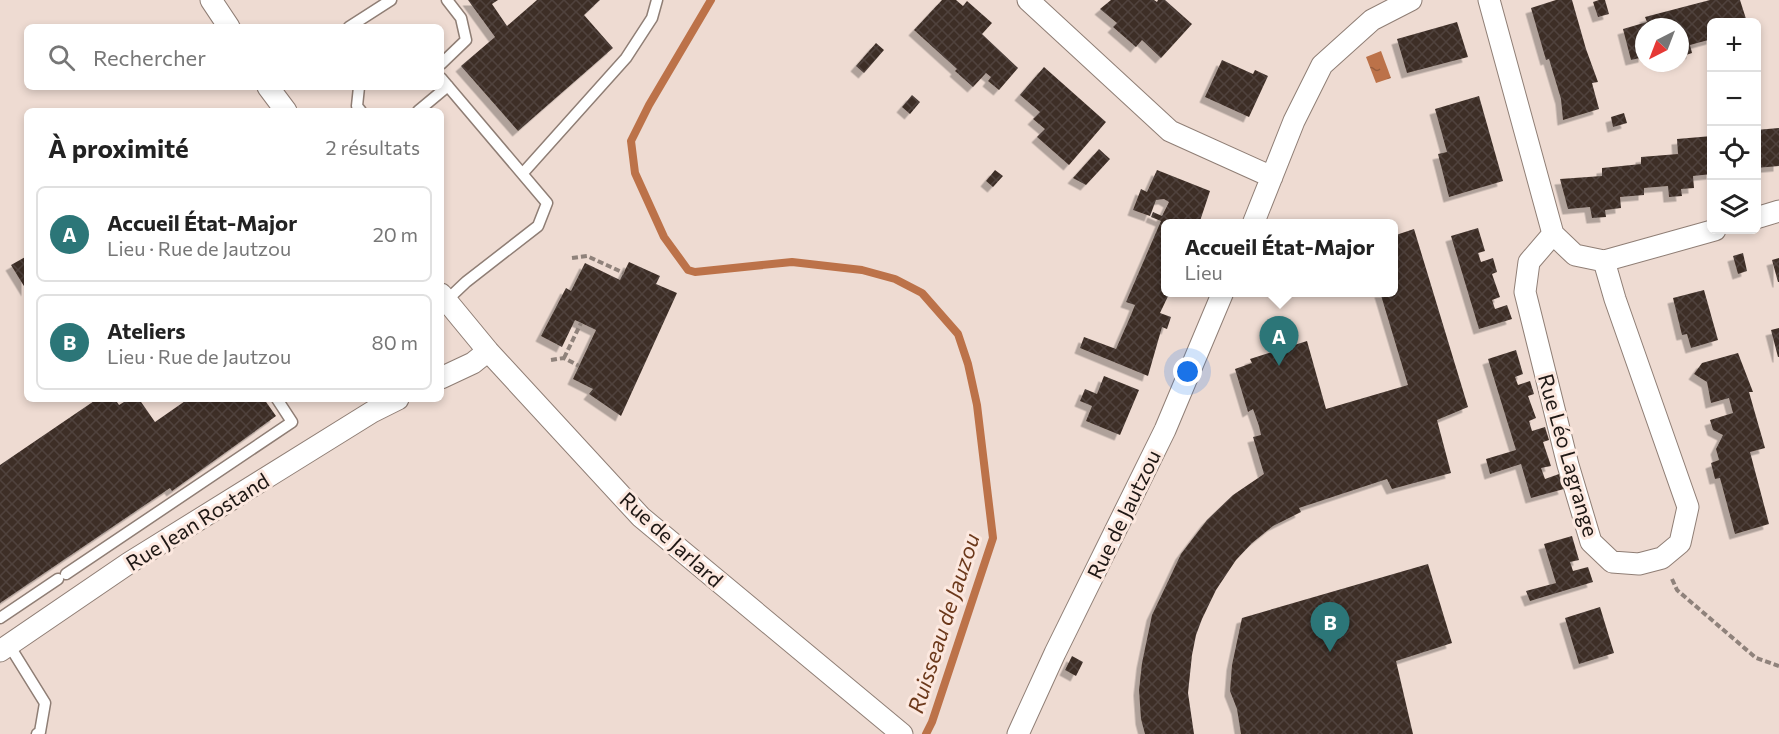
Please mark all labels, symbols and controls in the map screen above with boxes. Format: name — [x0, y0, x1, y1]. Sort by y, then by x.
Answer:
north arrow — [1635, 18, 1689, 72]
map controls — [1707, 18, 1761, 234]
button: + — [1707, 18, 1761, 72]
search box — [24, 24, 444, 90]
icon: search — [45, 41, 78, 74]
text: Rechercher — [93, 44, 206, 71]
button: − — [1707, 72, 1761, 126]
button: locate — [1707, 126, 1761, 180]
text: À proximité — [48, 132, 189, 163]
text: 2 résultats — [326, 135, 420, 159]
button: layers — [1707, 180, 1761, 234]
text: Accueil État-Major — [107, 209, 297, 236]
popup — [1161, 219, 1398, 297]
text: A — [62, 222, 77, 246]
text: 20 m — [373, 222, 418, 246]
text: Accueil État-Major — [1184, 233, 1375, 260]
text: Lieu · Rue de Jautzou — [107, 236, 291, 260]
text: Lieu — [1184, 260, 1223, 284]
pin: A — [1260, 316, 1298, 366]
text: Ateliers — [107, 317, 185, 344]
text: B — [63, 330, 76, 354]
text: 80 m — [372, 330, 418, 354]
text: Lieu · Rue de Jautzou — [107, 344, 291, 368]
your location — [1173, 357, 1202, 386]
street label: Rue Léo Lagrange — [1534, 371, 1604, 539]
street label: Rue de Jautzou — [1081, 446, 1165, 582]
street label: Rue Jean Rostand — [121, 467, 273, 575]
street label: Rue de Jarlard — [615, 486, 729, 592]
water label: Ruisseau de Jauzou — [901, 530, 985, 716]
pin: B — [1310, 602, 1350, 652]

